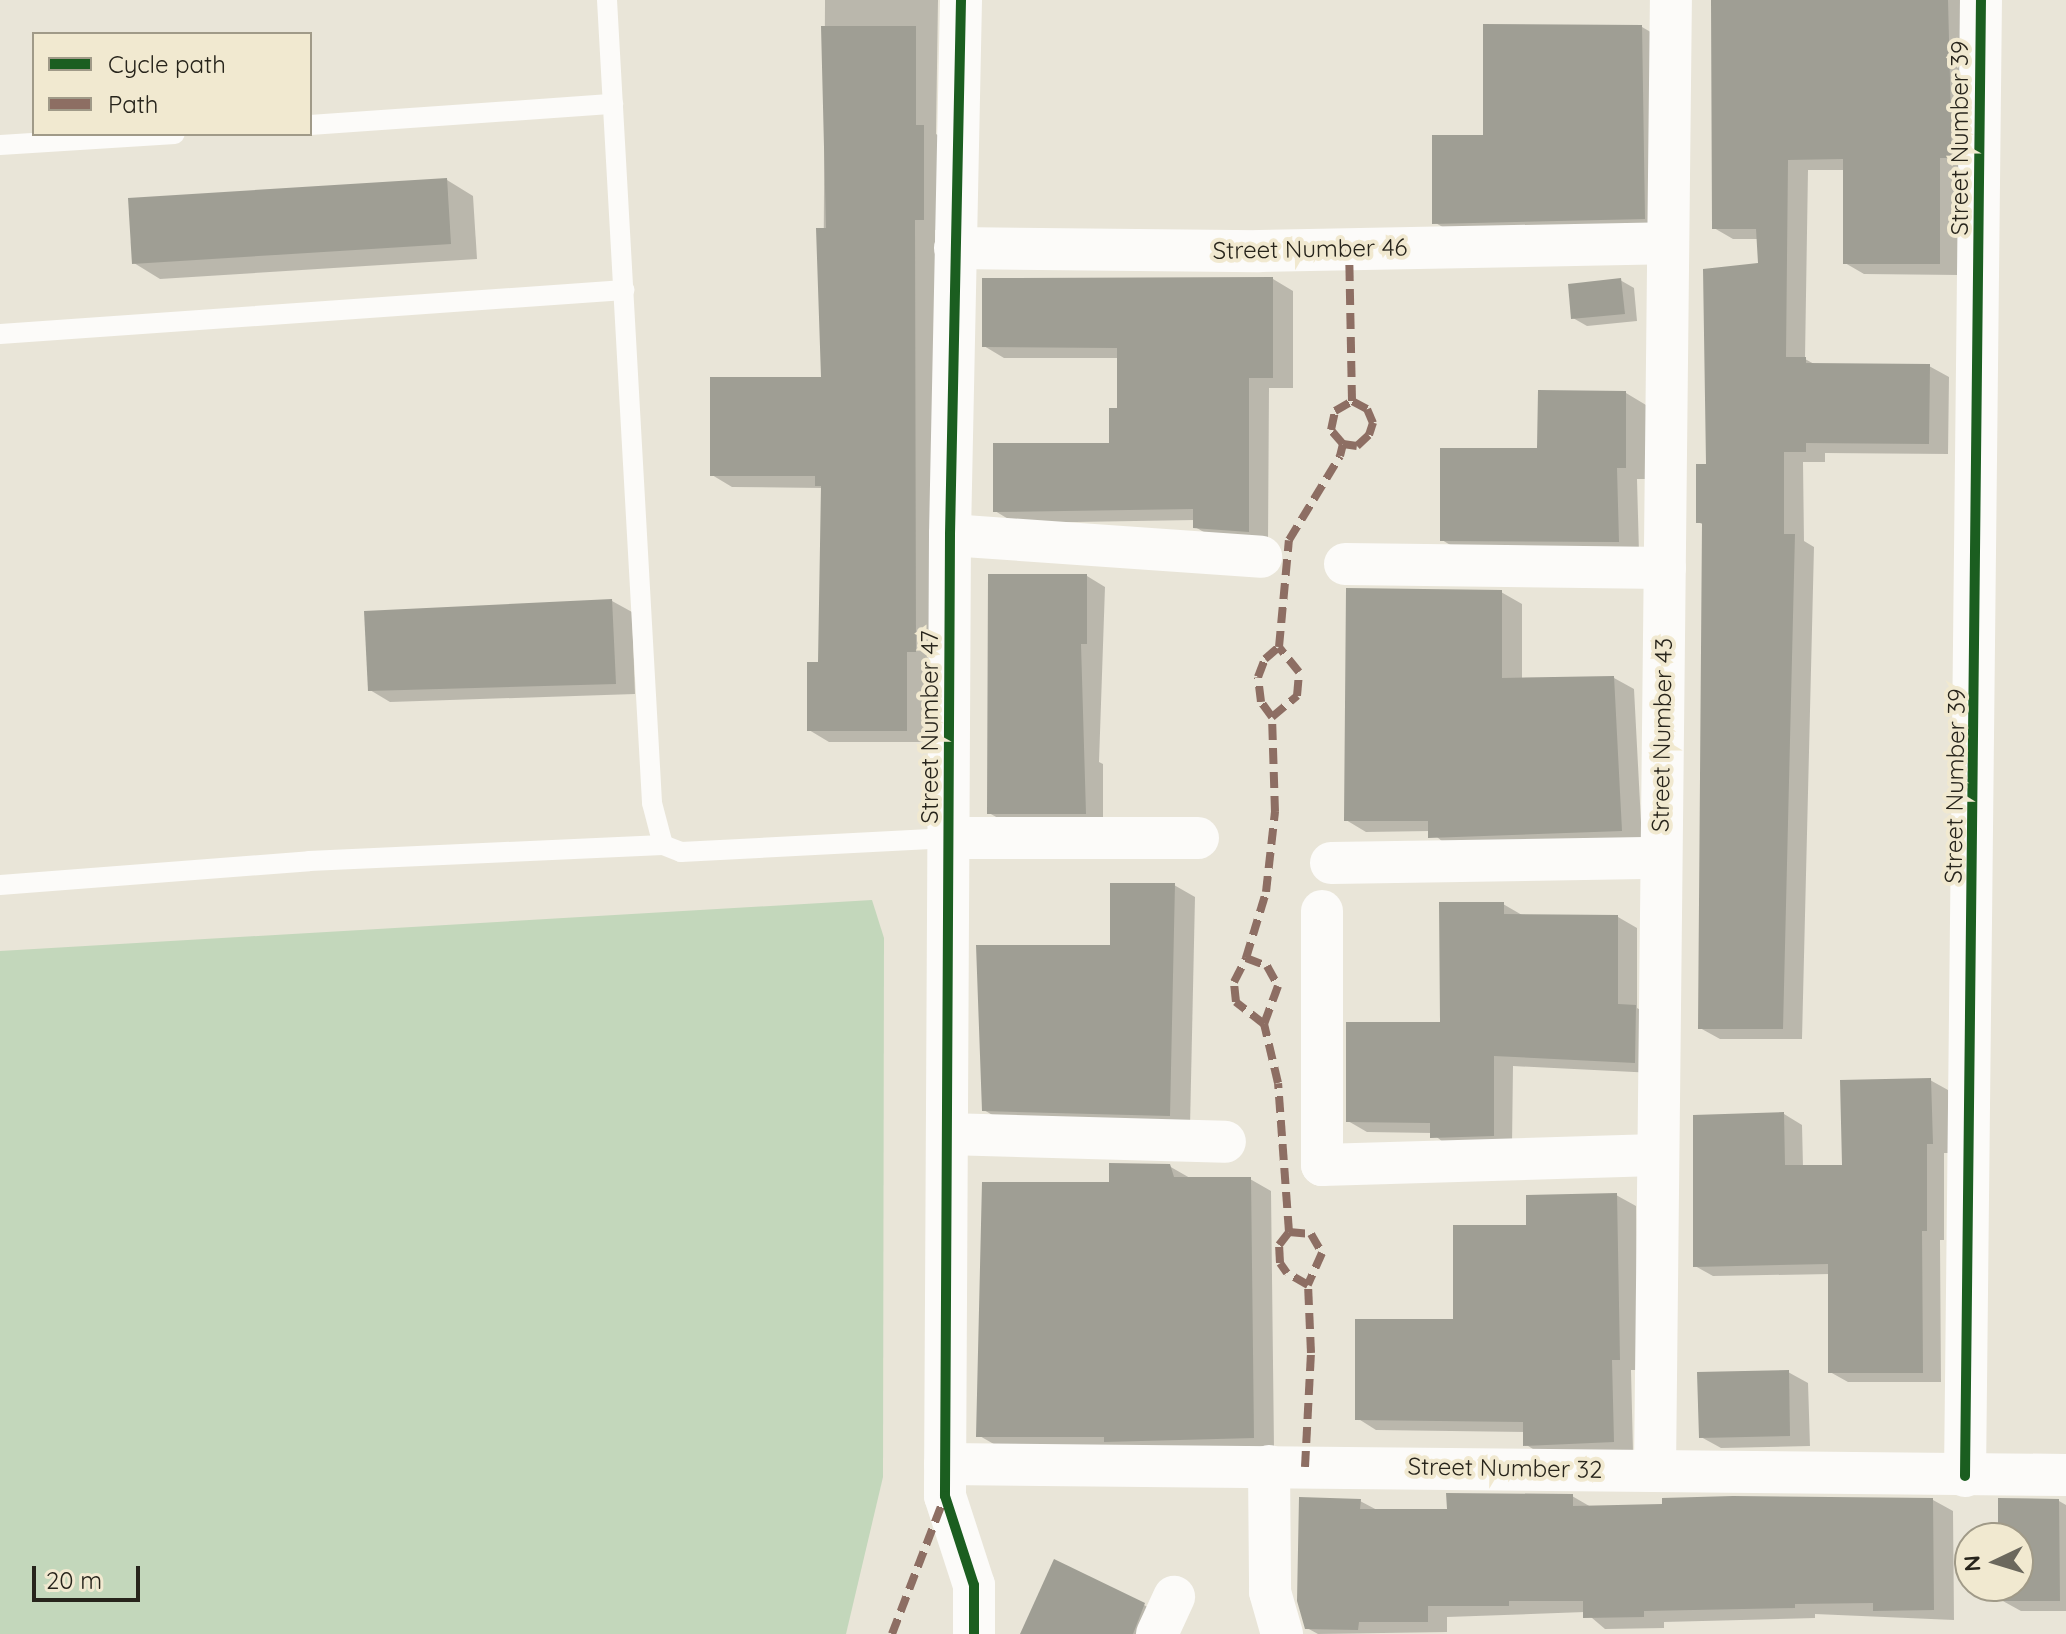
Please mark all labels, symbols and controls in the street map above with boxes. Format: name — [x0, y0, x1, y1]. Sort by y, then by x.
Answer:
legend — [32, 32, 312, 136]
street label: Street Number 39 — [1946, 40, 1974, 236]
text: Cycle path — [108, 49, 226, 79]
text: Path — [108, 89, 159, 119]
street label: Street Number 46 — [1212, 233, 1408, 265]
street label: Street Number 47 — [916, 630, 944, 824]
street label: Street Number 43 — [1646, 638, 1678, 832]
street label: Street Number 39 — [1939, 688, 1971, 884]
street label: Street Number 32 — [1407, 1452, 1603, 1484]
north arrow — [1954, 1522, 2034, 1602]
scale bar — [36, 1550, 144, 1600]
text: N — [1958, 1554, 1987, 1573]
text: 20 m — [46, 1565, 102, 1595]

